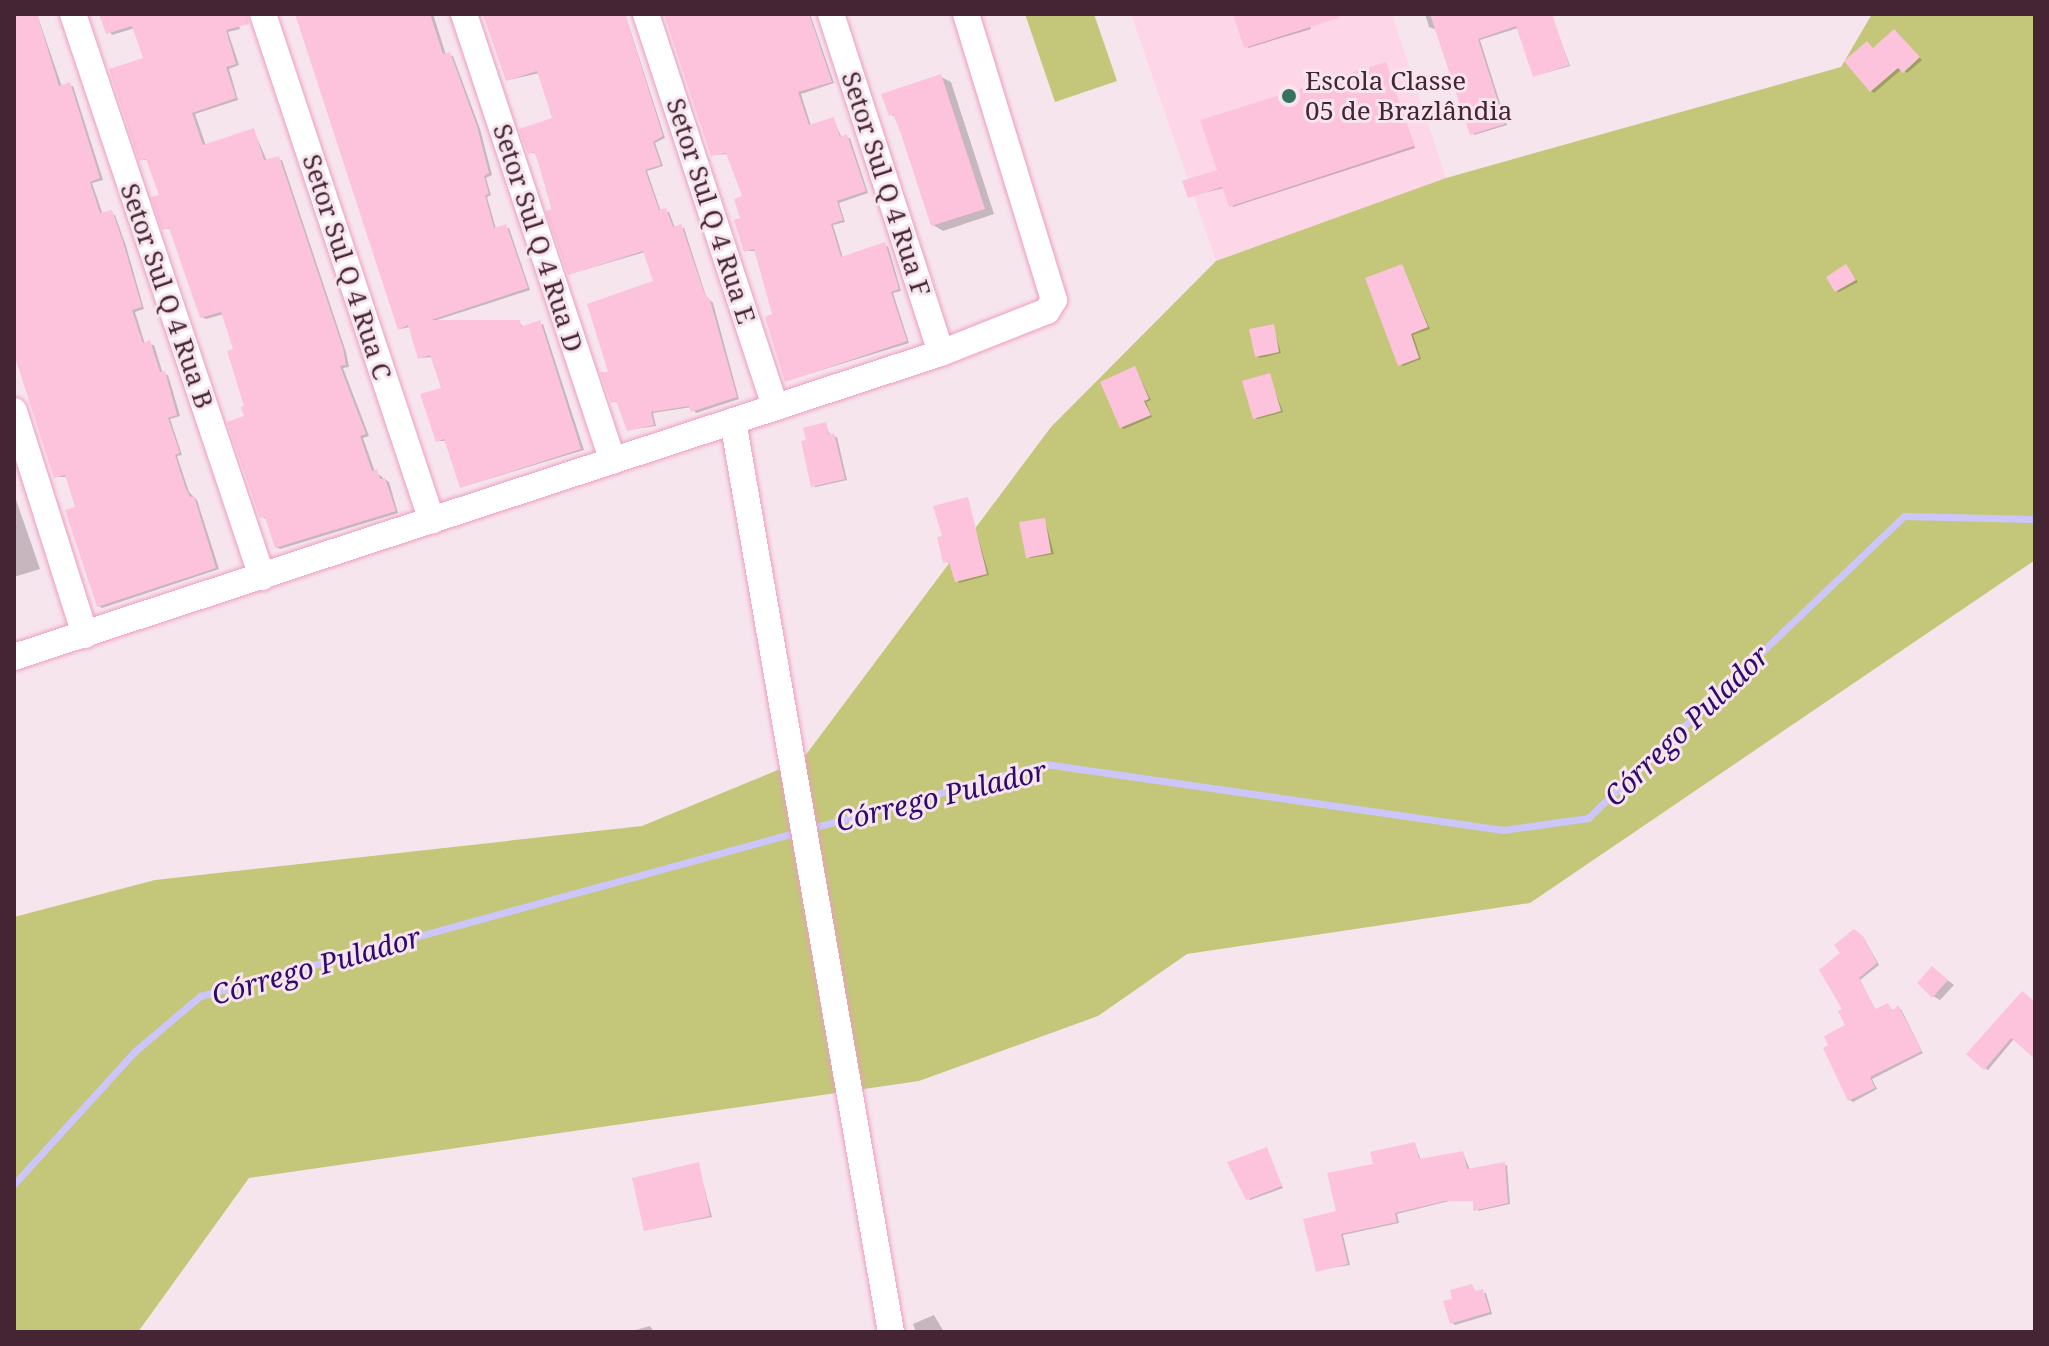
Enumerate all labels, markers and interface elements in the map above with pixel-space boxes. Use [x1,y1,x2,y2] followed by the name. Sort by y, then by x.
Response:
[1305,65,1513,126] place label: Escola Classe 05 de Brazlândia
[835,68,937,300] street label: Setor Sul Q 4 Rua F
[1280,87,1298,105] marker: Escola Classe 05 de Brazlândia
[660,94,762,328] street label: Setor Sul Q 4 Rua E
[486,120,590,356] street label: Setor Sul Q 4 Rua D
[296,150,398,384] street label: Setor Sul Q 4 Rua C
[114,179,220,413] street label: Setor Sul Q 4 Rua B
[1597,638,1775,812] water label: Córrego Pulador
[832,753,1050,837] water label: Córrego Pulador
[207,919,425,1011] water label: Córrego Pulador

